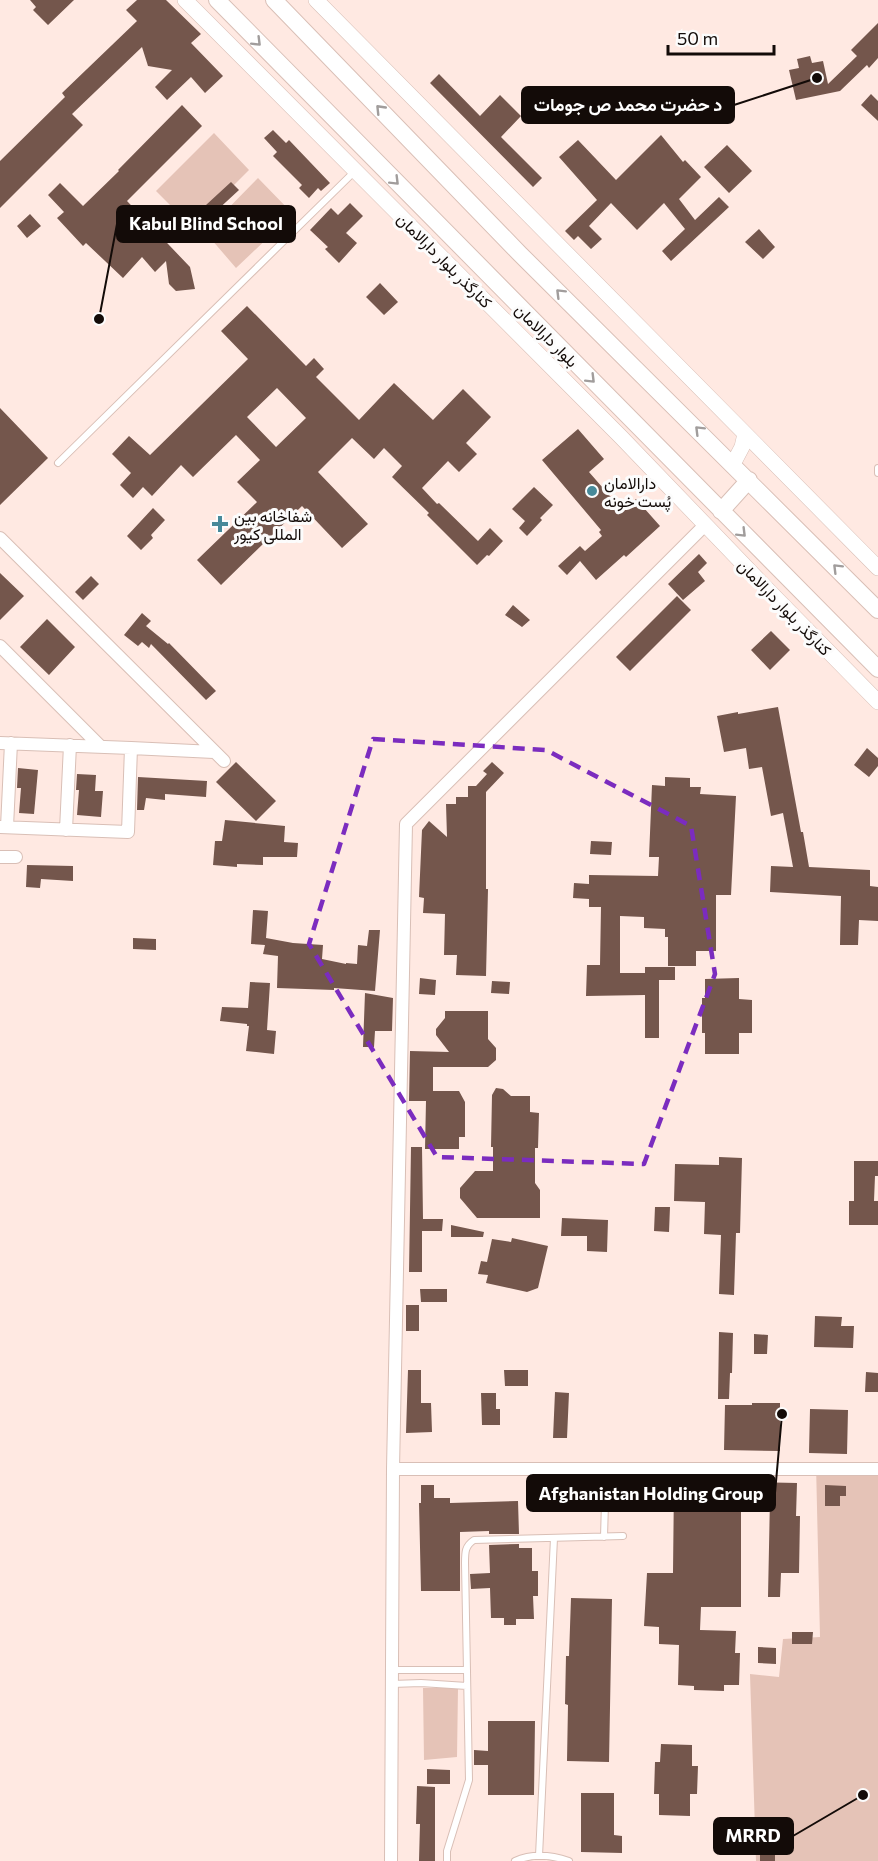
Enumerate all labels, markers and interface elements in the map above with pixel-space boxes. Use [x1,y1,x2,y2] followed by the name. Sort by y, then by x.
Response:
[668,18,774,56] scale bar
[677,27,718,49] text: 50 m
[251,35,261,46] one-way arrow
[522,87,734,123] callout: د حضرت محمد ص جومات
[534,93,722,116] text: د حضرت محمد ص جومات
[376,105,387,116] one-way arrow
[387,173,398,184] one-way arrow
[117,206,295,242] callout: Kabul Blind School
[392,209,496,313] street label: کنارگذر بلوار دارالامان
[129,212,283,234] text: Kabul Blind School
[557,290,568,301] one-way arrow
[510,300,582,372] street label: بلوار دارالامان
[583,372,594,383] one-way arrow
[695,427,706,438] one-way arrow
[604,473,671,513] place label: دارالامان پُست خونه
[585,484,599,498] marker: دارالامان پُست خونه
[233,506,312,545] place label: شفاخانه بین المللی کیور
[211,515,229,533] marker: شفاخانه بین المللی کیور
[735,525,746,536] one-way arrow
[733,555,836,660] street label: کنارگذر بلوار دارالامان
[833,565,844,576] one-way arrow
[527,1475,775,1511] callout: Afghanistan Holding Group
[539,1482,764,1504] text: Afghanistan Holding Group
[714,1818,793,1854] callout: MRRD
[725,1824,781,1846] text: MRRD

